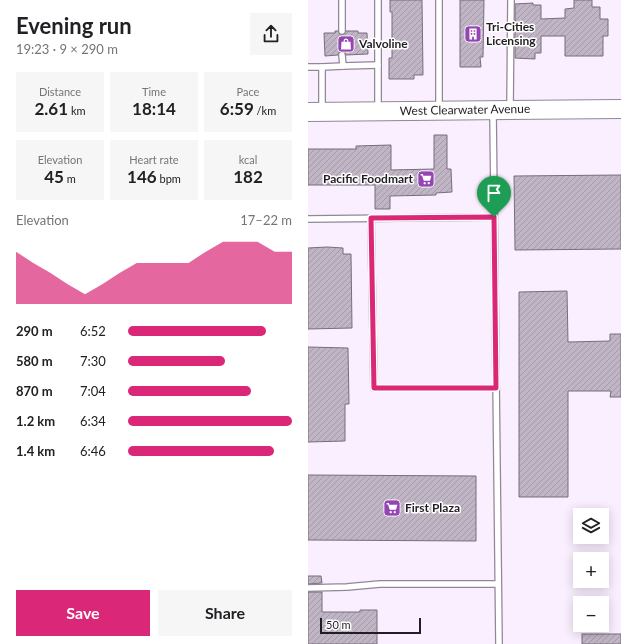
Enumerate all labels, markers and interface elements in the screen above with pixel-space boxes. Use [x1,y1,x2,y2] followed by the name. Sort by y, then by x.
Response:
[16,12,132,39] text: Evening run
[250,13,292,55] button: share
[486,19,536,48] place label: Tri-Cities Licensing
[463,24,483,44] building icon: Tri-Cities Licensing
[336,34,356,54] shop icon: Valvoline
[358,36,408,51] place label: Valvoline
[16,41,118,57] text: 19:23 · 9 × 290 m
[39,85,81,98] text: Distance
[142,85,166,98] text: Time
[237,85,259,98] text: Pace
[34,98,68,119] text: 2.61
[132,98,176,119] text: 18:14
[220,98,254,119] text: 6:59
[400,101,530,118] street label: West Clearwater Avenue
[68,104,86,117] text: km
[254,104,276,117] text: /km
[38,153,82,166] text: Elevation
[129,153,179,166] text: Heart rate
[239,153,257,166] text: kcal
[44,166,64,187] text: 45
[127,166,157,187] text: 146
[233,166,263,187] text: 182
[416,169,436,189] supermarket icon: Pacific Foodmart
[323,171,414,186] place label: Pacific Foodmart
[64,172,76,185] text: m
[157,172,181,185] text: bpm
[477,176,511,217] pin
[483,182,505,204] icon: arrive
[16,212,69,228] text: Elevation
[240,212,292,228] text: 17–22 m
[16,323,53,339] text: 290 m
[80,323,106,339] text: 6:52
[16,353,53,369] text: 580 m
[80,353,106,369] text: 7:30
[16,383,53,399] text: 870 m
[80,383,106,399] text: 7:04
[16,413,55,429] text: 1.2 km
[80,413,106,429] text: 6:34
[16,443,55,459] text: 1.4 km
[80,443,106,459] text: 6:46
[382,498,402,518] supermarket icon: First Plaza
[405,500,460,515] place label: First Plaza
[573,508,609,632] map controls
[573,508,609,544] button: layers
[573,552,609,588] button: +
[16,590,150,636] button: Save
[158,590,292,636] button: Share
[573,596,609,632] button: −
[320,616,421,635] scale bar
[326,618,351,631] text: 50 m

